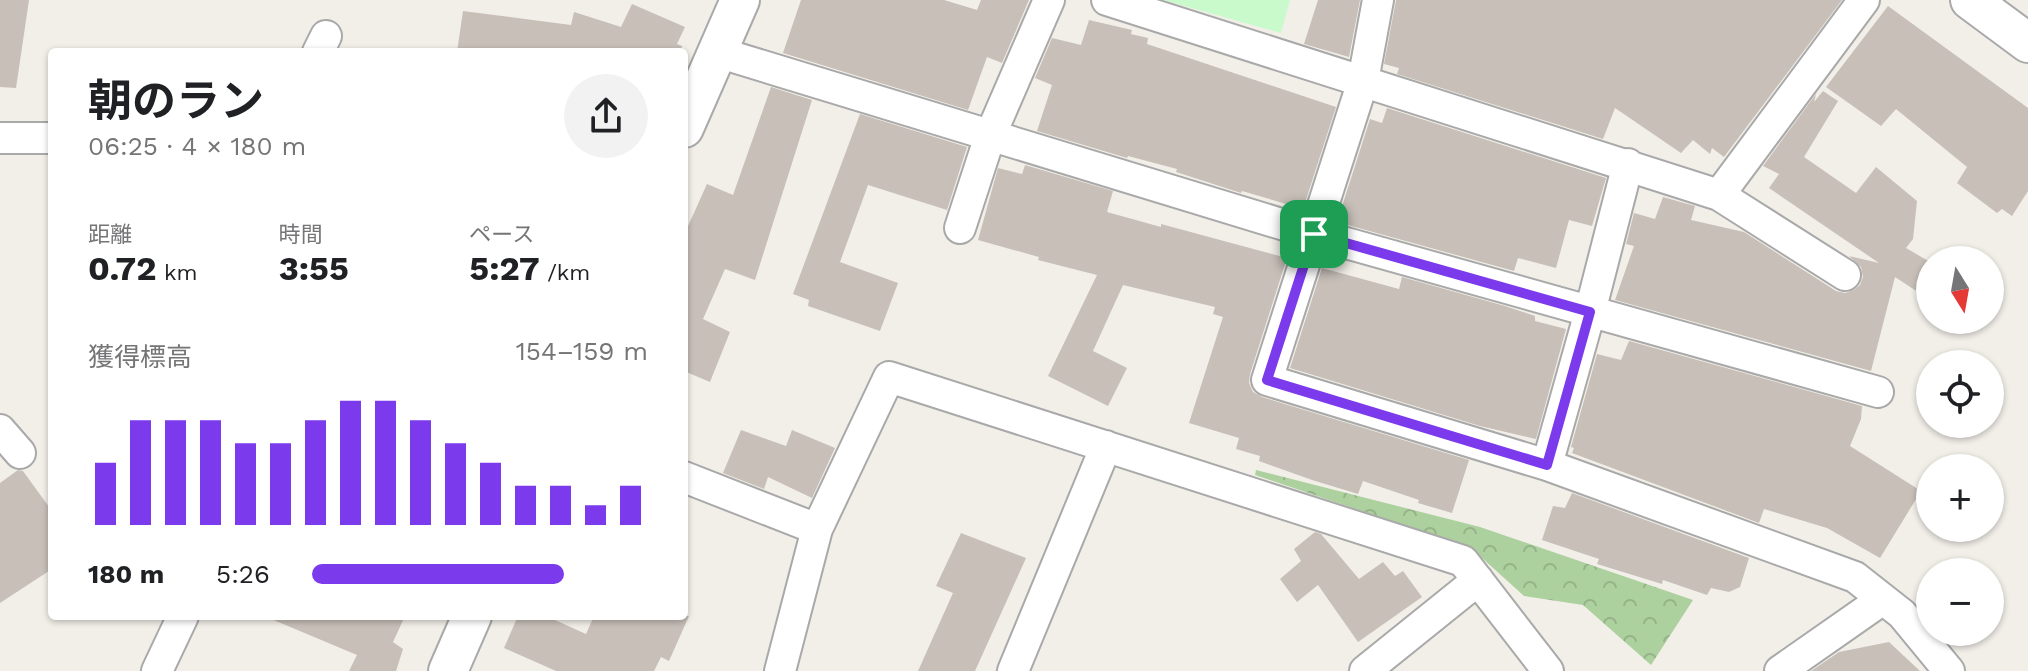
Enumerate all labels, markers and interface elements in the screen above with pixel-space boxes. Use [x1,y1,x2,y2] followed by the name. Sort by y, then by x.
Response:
[564,74,648,158] button: share
[88,75,264,127] text: 朝のラン
[88,131,306,161] text: 06:25 · 4 × 180 m
[1280,200,1348,268] pin
[1292,212,1336,256] icon: arrive
[88,222,132,247] text: 距離
[279,222,323,247] text: 時間
[469,222,534,247] text: ペース
[1916,246,2004,334] north arrow
[1916,246,2004,646] map controls
[88,248,157,288] text: 0.72
[279,248,349,288] text: 3:55
[469,248,540,288] text: 5:27
[157,260,197,285] text: km
[540,260,590,285] text: /km
[516,336,648,366] text: 154–159 m
[88,342,192,372] text: 獲得標高
[1916,350,2004,438] button: locate
[1916,454,2004,542] button: +
[1916,558,2004,646] button: −
[88,559,164,589] text: 180 m
[216,559,270,589] text: 5:26

